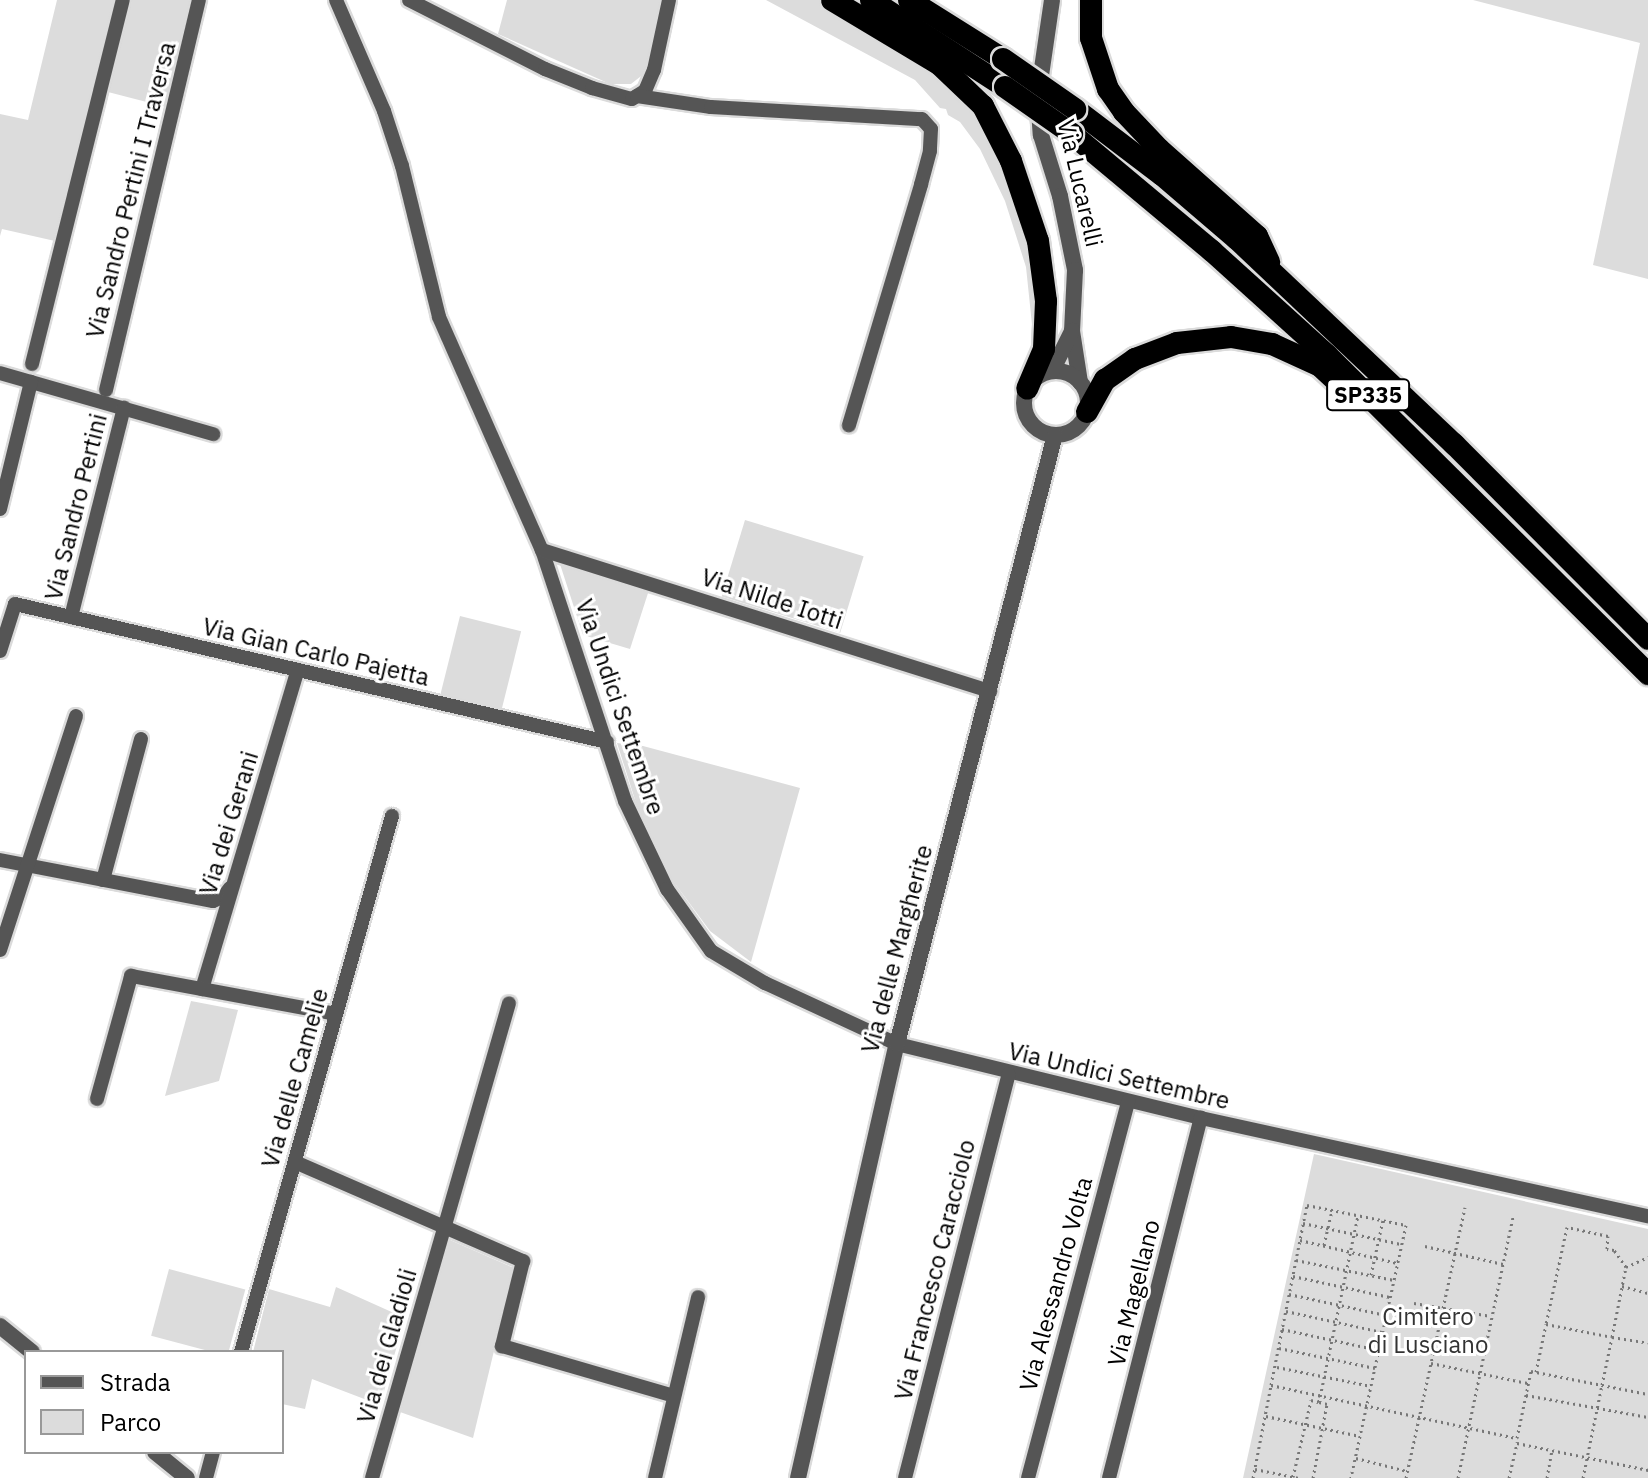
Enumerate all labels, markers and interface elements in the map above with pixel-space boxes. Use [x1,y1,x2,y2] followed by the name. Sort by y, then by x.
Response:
[80,39,182,341] street label: Via Sandro Pertini I Traversa
[1051,116,1109,250] street label: Via Lucarelli
[1326,377,1410,413] road number: SP335
[39,411,113,603] street label: Via Sandro Pertini
[698,563,846,635] street label: Via Nilde Iotti
[570,595,670,819] street label: Via Undici Settembre
[200,612,432,692] street label: Via Gian Carlo Pajetta
[193,748,265,898] street label: Via dei Gerani
[855,842,939,1056] street label: Via delle Margherite
[256,985,334,1171] street label: Via delle Camelie
[1006,1037,1232,1115] street label: Via Undici Settembre
[889,1137,981,1403] street label: Via Francesco Caracciolo
[1014,1174,1098,1394] street label: Via Alessandro Volta
[1102,1217,1166,1369] street label: Via Magellano
[351,1265,423,1427] street label: Via dei Gladioli
[1368,1303,1488,1359] park label: Cimitero di Lusciano
[24,1350,284,1454] legend
[100,1366,171,1398] text: Strada
[100,1406,161,1438] text: Parco

